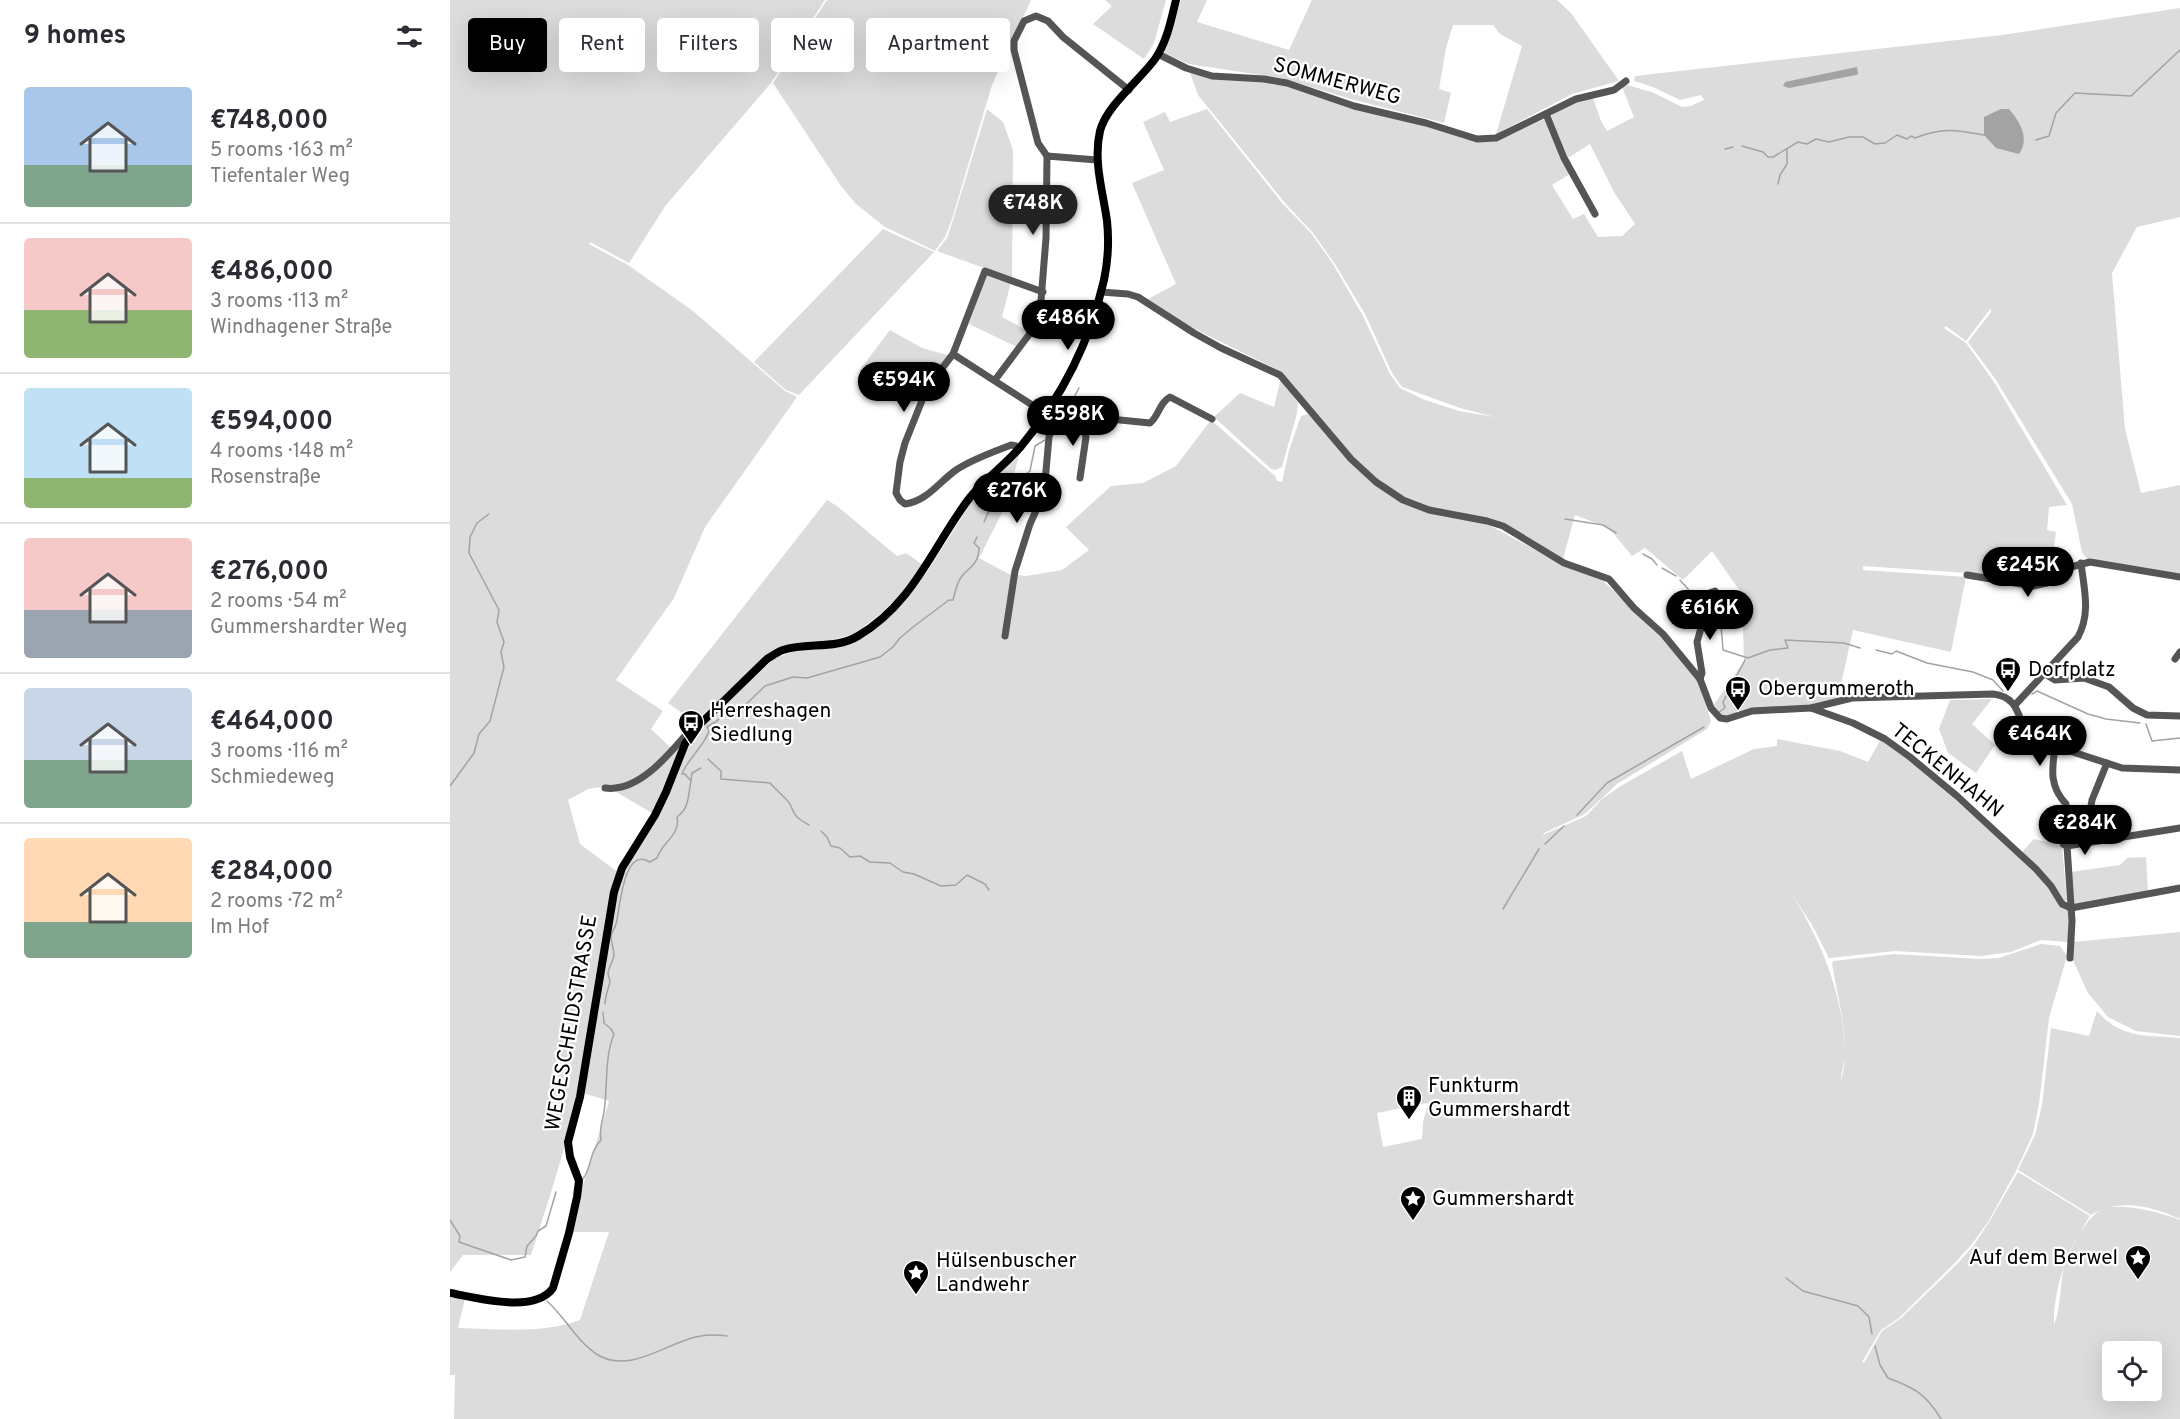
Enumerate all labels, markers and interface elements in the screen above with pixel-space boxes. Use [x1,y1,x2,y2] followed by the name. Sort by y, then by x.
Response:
[468,18,547,72] chip: Buy
[559,18,645,72] chip: Rent
[657,18,759,72] chip: Filters
[771,18,854,72] chip: New
[866,18,1010,72] chip: Apartment
[24,20,126,53] text: 9 homes
[393,20,426,53] icon: filters
[1270,52,1404,112] street label: SOMMERWEG
[210,105,328,138] text: €748,000
[72,111,144,183] icon: home
[210,138,353,164] text: 5 rooms · 163 m²
[210,164,350,190] text: Tiefentaler Weg
[991,185,1075,236] pin: €748K
[1002,191,1064,217] text: €748K
[210,256,334,289] text: €486,000
[72,262,144,334] icon: home
[210,289,348,315] text: 3 rooms · 113 m²
[1026,300,1110,351] pin: €486K
[1036,306,1100,332] text: €486K
[210,315,392,341] text: Windhagener Straße
[862,362,946,413] pin: €594K
[872,368,936,394] text: €594K
[1031,396,1115,447] pin: €598K
[1041,402,1105,428] text: €598K
[210,406,333,439] text: €594,000
[72,412,144,484] icon: home
[210,439,353,465] text: 4 rooms · 148 m²
[210,465,321,491] text: Rosenstraße
[975,473,1059,524] pin: €276K
[987,479,1047,505] text: €276K
[1986,547,2070,598] pin: €245K
[1996,553,2060,579] text: €245K
[210,556,329,589] text: €276,000
[72,562,144,634] icon: home
[210,589,347,615] text: 2 rooms · 54 m²
[1668,590,1752,641] pin: €616K
[1680,596,1740,622] text: €616K
[210,615,407,641] text: Gummershardter Weg
[1993,655,2023,693] bus stop icon: Dorfplatz
[2028,657,2116,684] place label: Dorfplatz
[1723,674,1753,712] bus stop icon: Obergummeroth
[1758,676,1915,703] place label: Obergummeroth
[710,698,831,749] place label: Herreshagen Siedlung
[210,706,334,739] text: €464,000
[676,708,706,746] bus stop icon: Herreshagen Siedlung
[72,712,144,784] icon: home
[1998,716,2082,767] pin: €464K
[1886,718,2008,824] street label: TECKENHAHN
[2008,722,2072,748] text: €464K
[210,739,348,765] text: 3 rooms · 116 m²
[210,765,335,791] text: Schmiedeweg
[2043,805,2127,856] pin: €284K
[2053,811,2117,837] text: €284K
[210,856,333,889] text: €284,000
[72,862,144,934] icon: home
[210,889,343,915] text: 2 rooms · 72 m²
[540,913,604,1133] street label: WEGESCHEIDSTRASSE
[210,915,269,941] text: Im Hof
[1428,1073,1571,1124] place label: Funkturm Gummershardt
[1394,1083,1424,1121] building icon: Funkturm Gummershardt
[1398,1184,1428,1222] place icon: Gummershardt
[1432,1186,1575,1213] place label: Gummershardt
[2123,1243,2153,1281] place icon: Auf dem Berwel
[1969,1245,2118,1272] place label: Auf dem Berwel
[936,1248,1077,1299] place label: Hülsenbuscher Landwehr
[901,1258,931,1296] place icon: Hülsenbuscher Landwehr
[2102,1341,2162,1401] map controls
[2102,1341,2162,1401] button: locate

